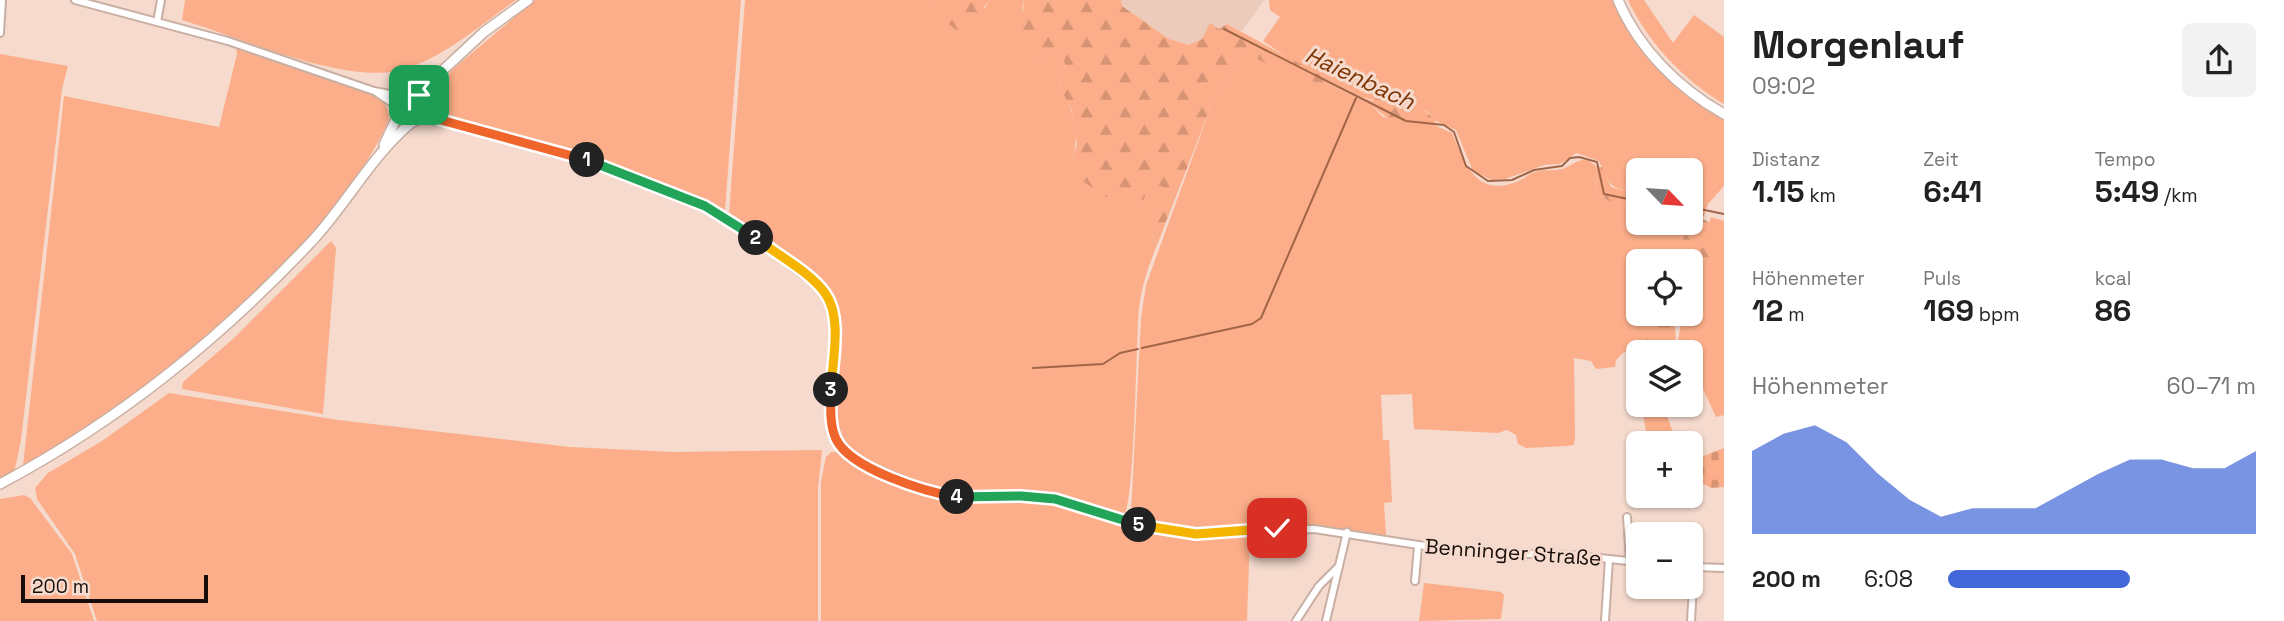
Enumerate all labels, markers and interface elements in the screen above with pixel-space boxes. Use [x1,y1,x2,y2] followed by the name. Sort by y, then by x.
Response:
[1752,21,1964,69] text: Morgenlauf
[2182,23,2256,97] button: share
[1301,40,1420,117] water label: Haienbach
[389,65,449,125] pin
[1752,71,1815,101] text: 09:02
[400,76,438,114] icon: arrive
[570,142,604,178] pin: 1
[582,147,591,172] text: 1
[1752,147,1820,172] text: Distanz
[1923,147,1959,172] text: Zeit
[2095,147,2156,172] text: Tempo
[1626,158,1703,234] north arrow
[1626,158,1703,599] map controls
[1752,172,1805,211] text: 1.15
[1923,172,1982,211] text: 6:41
[2095,172,2159,211] text: 5:49
[1805,183,1836,208] text: km
[2159,183,2198,208] text: /km
[738,220,774,256] pin: 2
[750,225,761,250] text: 2
[1626,249,1703,326] button: locate
[1752,266,1865,291] text: Höhenmeter
[1923,266,1961,291] text: Puls
[2095,266,2131,291] text: kcal
[1752,291,1783,330] text: 12
[1923,291,1974,330] text: 169
[2095,291,2131,330] text: 86
[1783,302,1805,327] text: m
[1974,302,2020,327] text: bpm
[1626,340,1703,417] button: layers
[1752,371,1889,401] text: Höhenmeter
[2166,371,2256,401] text: 60–71 m
[814,372,848,408] pin: 3
[825,377,836,402] text: 3
[1626,431,1703,508] button: +
[940,480,974,514] pin: 4
[950,484,963,509] text: 4
[1247,498,1307,558] pin
[1122,508,1156,542] pin: 5
[1258,509,1296,547] icon: check
[1133,512,1144,537] text: 5
[1626,522,1703,599] button: −
[1424,532,1602,572] street label: Benninger Straße
[1752,564,1821,594] text: 200 m
[1864,564,1913,594] text: 6:08
[21,572,208,604] scale bar
[32,574,89,599] text: 200 m

